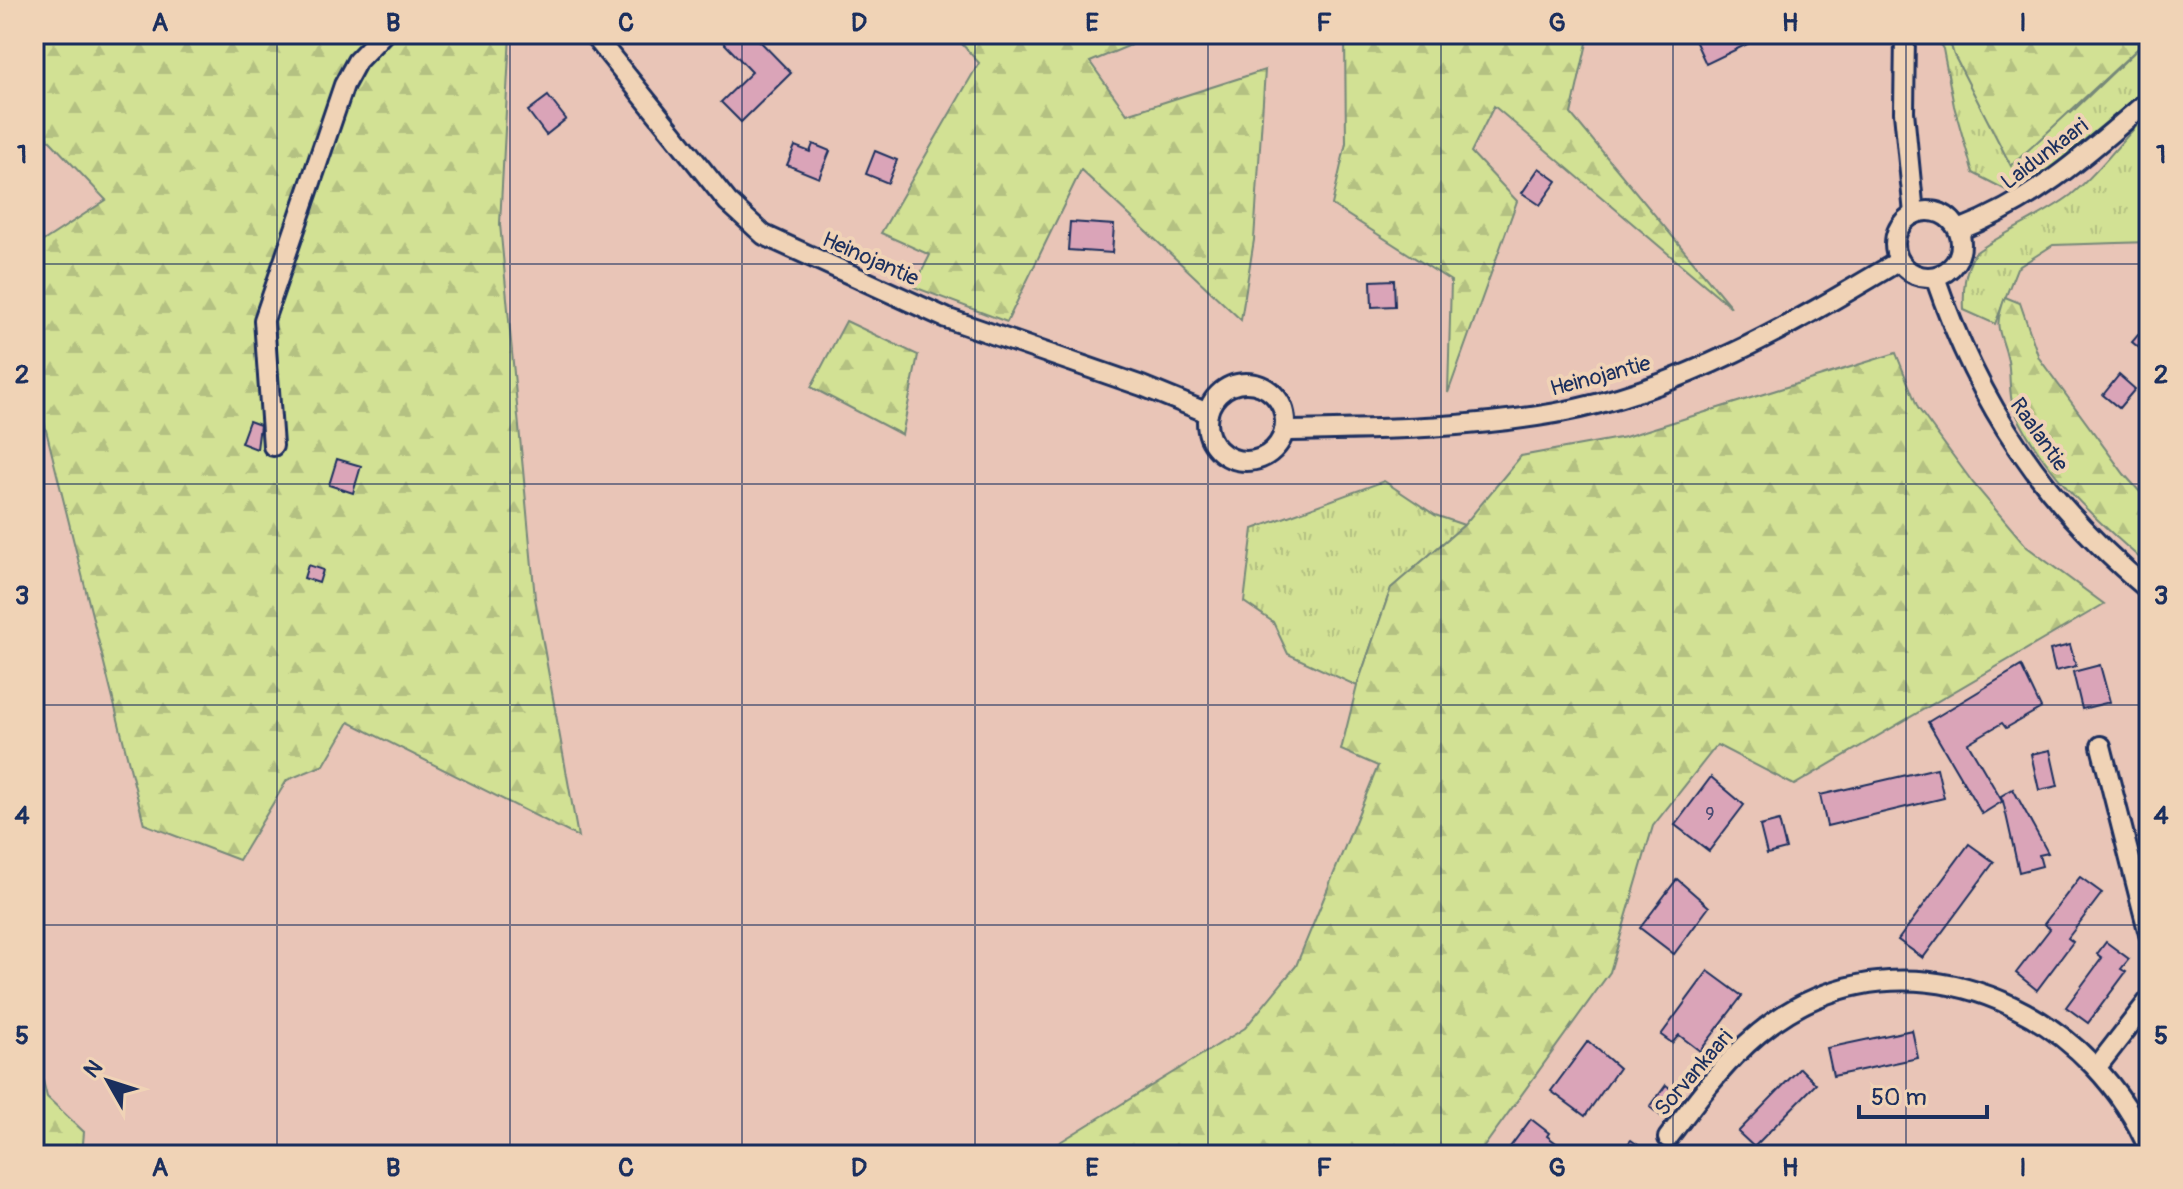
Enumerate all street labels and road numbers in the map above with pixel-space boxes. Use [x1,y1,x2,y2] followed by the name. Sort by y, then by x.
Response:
[1995,112,2094,196] street label: Laidunkaari
[818,225,923,293] street label: Heinojantie
[1547,349,1654,403] street label: Heinojantie
[2004,392,2075,477] street label: Raalantie
[1648,1023,1739,1122] street label: Sorvankaari

